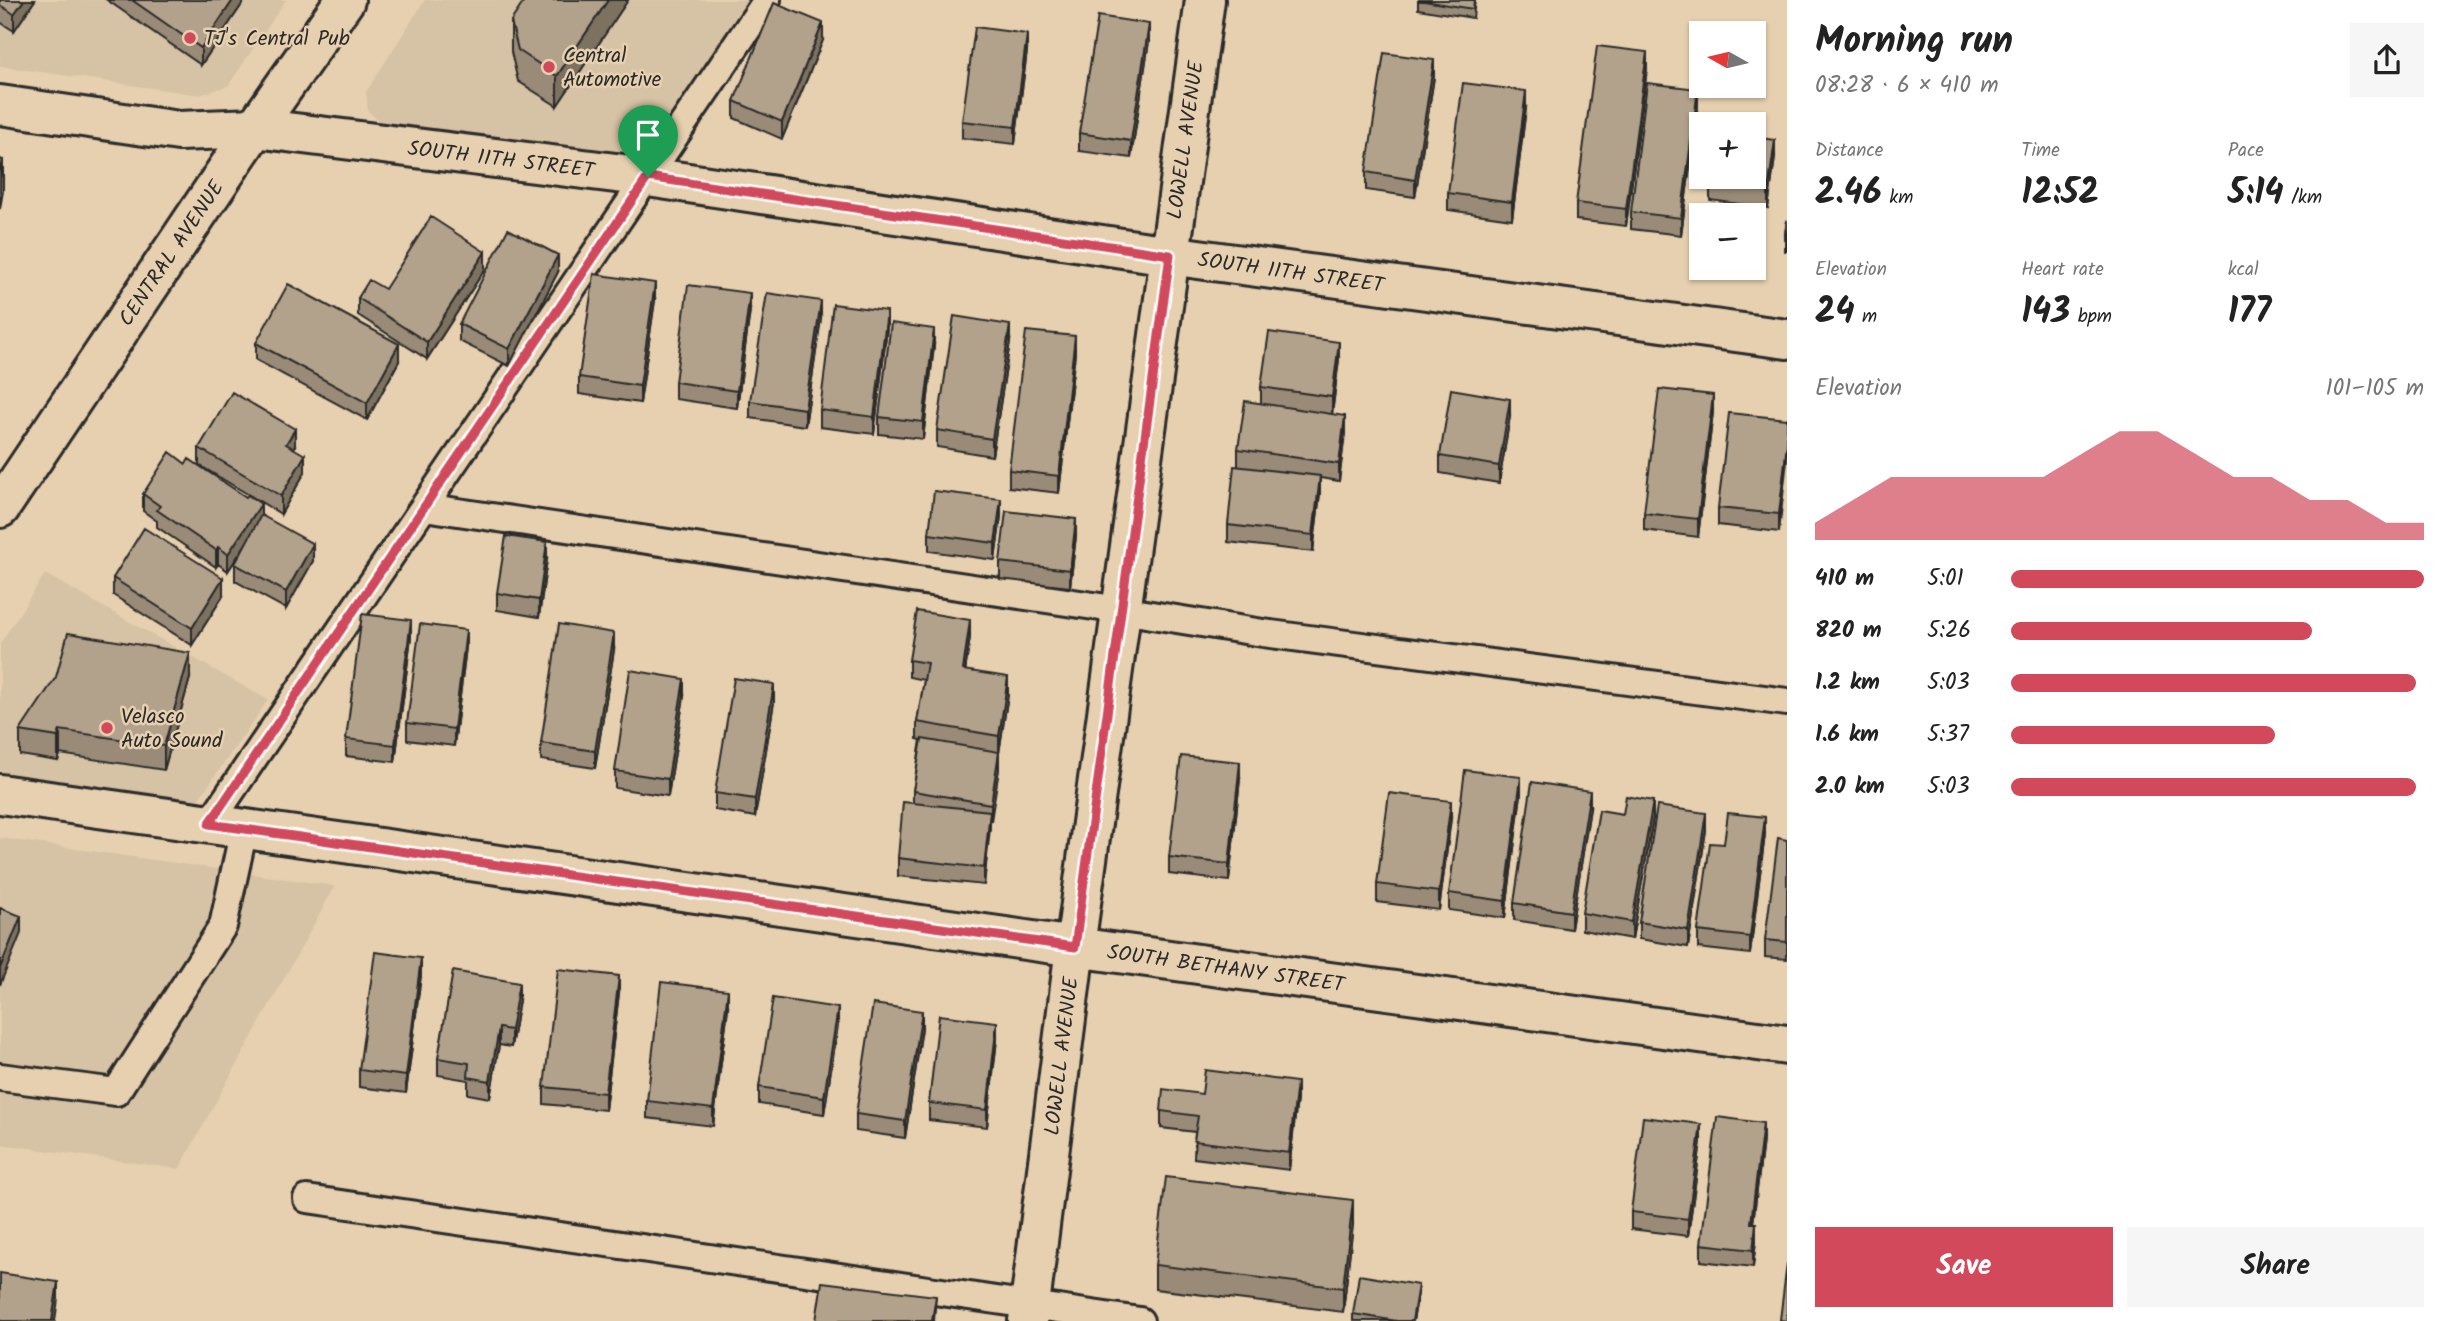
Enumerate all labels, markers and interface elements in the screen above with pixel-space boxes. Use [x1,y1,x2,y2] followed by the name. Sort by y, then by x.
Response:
[1815,12,2013,72] text: Morning run
[1689,21,1766,98] north arrow
[1689,21,1766,280] map controls
[204,23,350,56] place label: TJ's Central Pub
[2350,23,2424,97] button: share
[182,30,198,46] marker: TJ's Central Pub
[563,40,662,97] place label: Central Automotive
[1159,58,1214,222] street label: LOWELL AVENUE
[541,59,557,75] marker: Central Automotive
[1815,68,1999,104] text: 08:28 · 6 × 410 m
[618,105,678,177] pin
[1689,112,1766,189] button: +
[629,116,667,154] icon: arrive
[406,133,598,189] street label: SOUTH 11TH STREET
[1815,136,1883,166] text: Distance
[2021,136,2060,166] text: Time
[2228,136,2264,166] text: Pace
[1815,166,1882,222] text: 2.46
[2021,166,2099,222] text: 12:52
[2228,166,2284,222] text: 5:14
[111,173,234,334] street label: CENTRAL AVENUE
[1882,183,1913,213] text: km
[2284,183,2322,213] text: /km
[1689,203,1766,280] button: −
[1196,244,1388,303] street label: SOUTH 11TH STREET
[1815,255,1887,285] text: Elevation
[2021,255,2104,285] text: Heart rate
[2228,255,2259,285] text: kcal
[1815,285,1854,341] text: 24
[2021,285,2070,341] text: 143
[2228,285,2271,341] text: 177
[1854,302,1877,332] text: m
[2070,302,2112,332] text: bpm
[1815,371,1902,407] text: Elevation
[2325,371,2424,407] text: 101–105 m
[1815,561,1874,597] text: 410 m
[1927,561,1964,597] text: 5:01
[1815,613,1881,649] text: 820 m
[1927,613,1971,649] text: 5:26
[1815,665,1880,701] text: 1.2 km
[1927,665,1970,701] text: 5:03
[121,701,223,758] place label: Velasco Auto Sound
[1815,717,1879,753] text: 1.6 km
[1927,717,1969,753] text: 5:37
[99,720,115,736] marker: Velasco Auto Sound
[1815,769,1885,805] text: 2.0 km
[1927,769,1970,805] text: 5:03
[1105,936,1348,1003] street label: SOUTH BETHANY STREET
[1036,974,1089,1137] street label: LOWELL AVENUE
[1815,1227,2113,1307] button: Save
[2127,1227,2424,1307] button: Share

